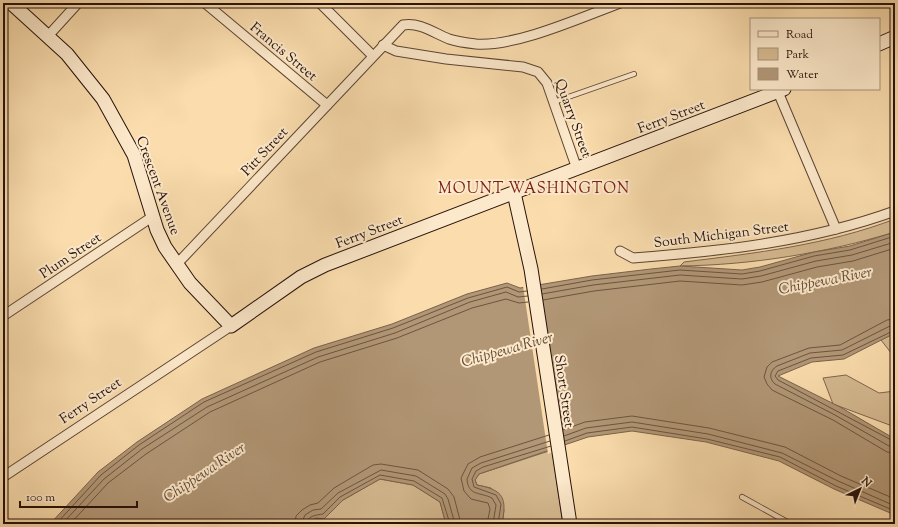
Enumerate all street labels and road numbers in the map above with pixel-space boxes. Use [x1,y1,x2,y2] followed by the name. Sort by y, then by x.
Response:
[245,18,321,87] street label: Francis Street
[549,76,596,161] street label: Quarry Street
[635,96,708,140] street label: Ferry Street
[238,123,293,181] street label: Pitt Street
[130,133,184,238] street label: Crescent Avenue
[333,211,406,255] street label: Ferry Street
[653,218,790,254] street label: South Michigan Street
[36,229,106,285] street label: Plum Street
[548,354,578,429] street label: Short Street
[56,373,126,430] street label: Ferry Street

